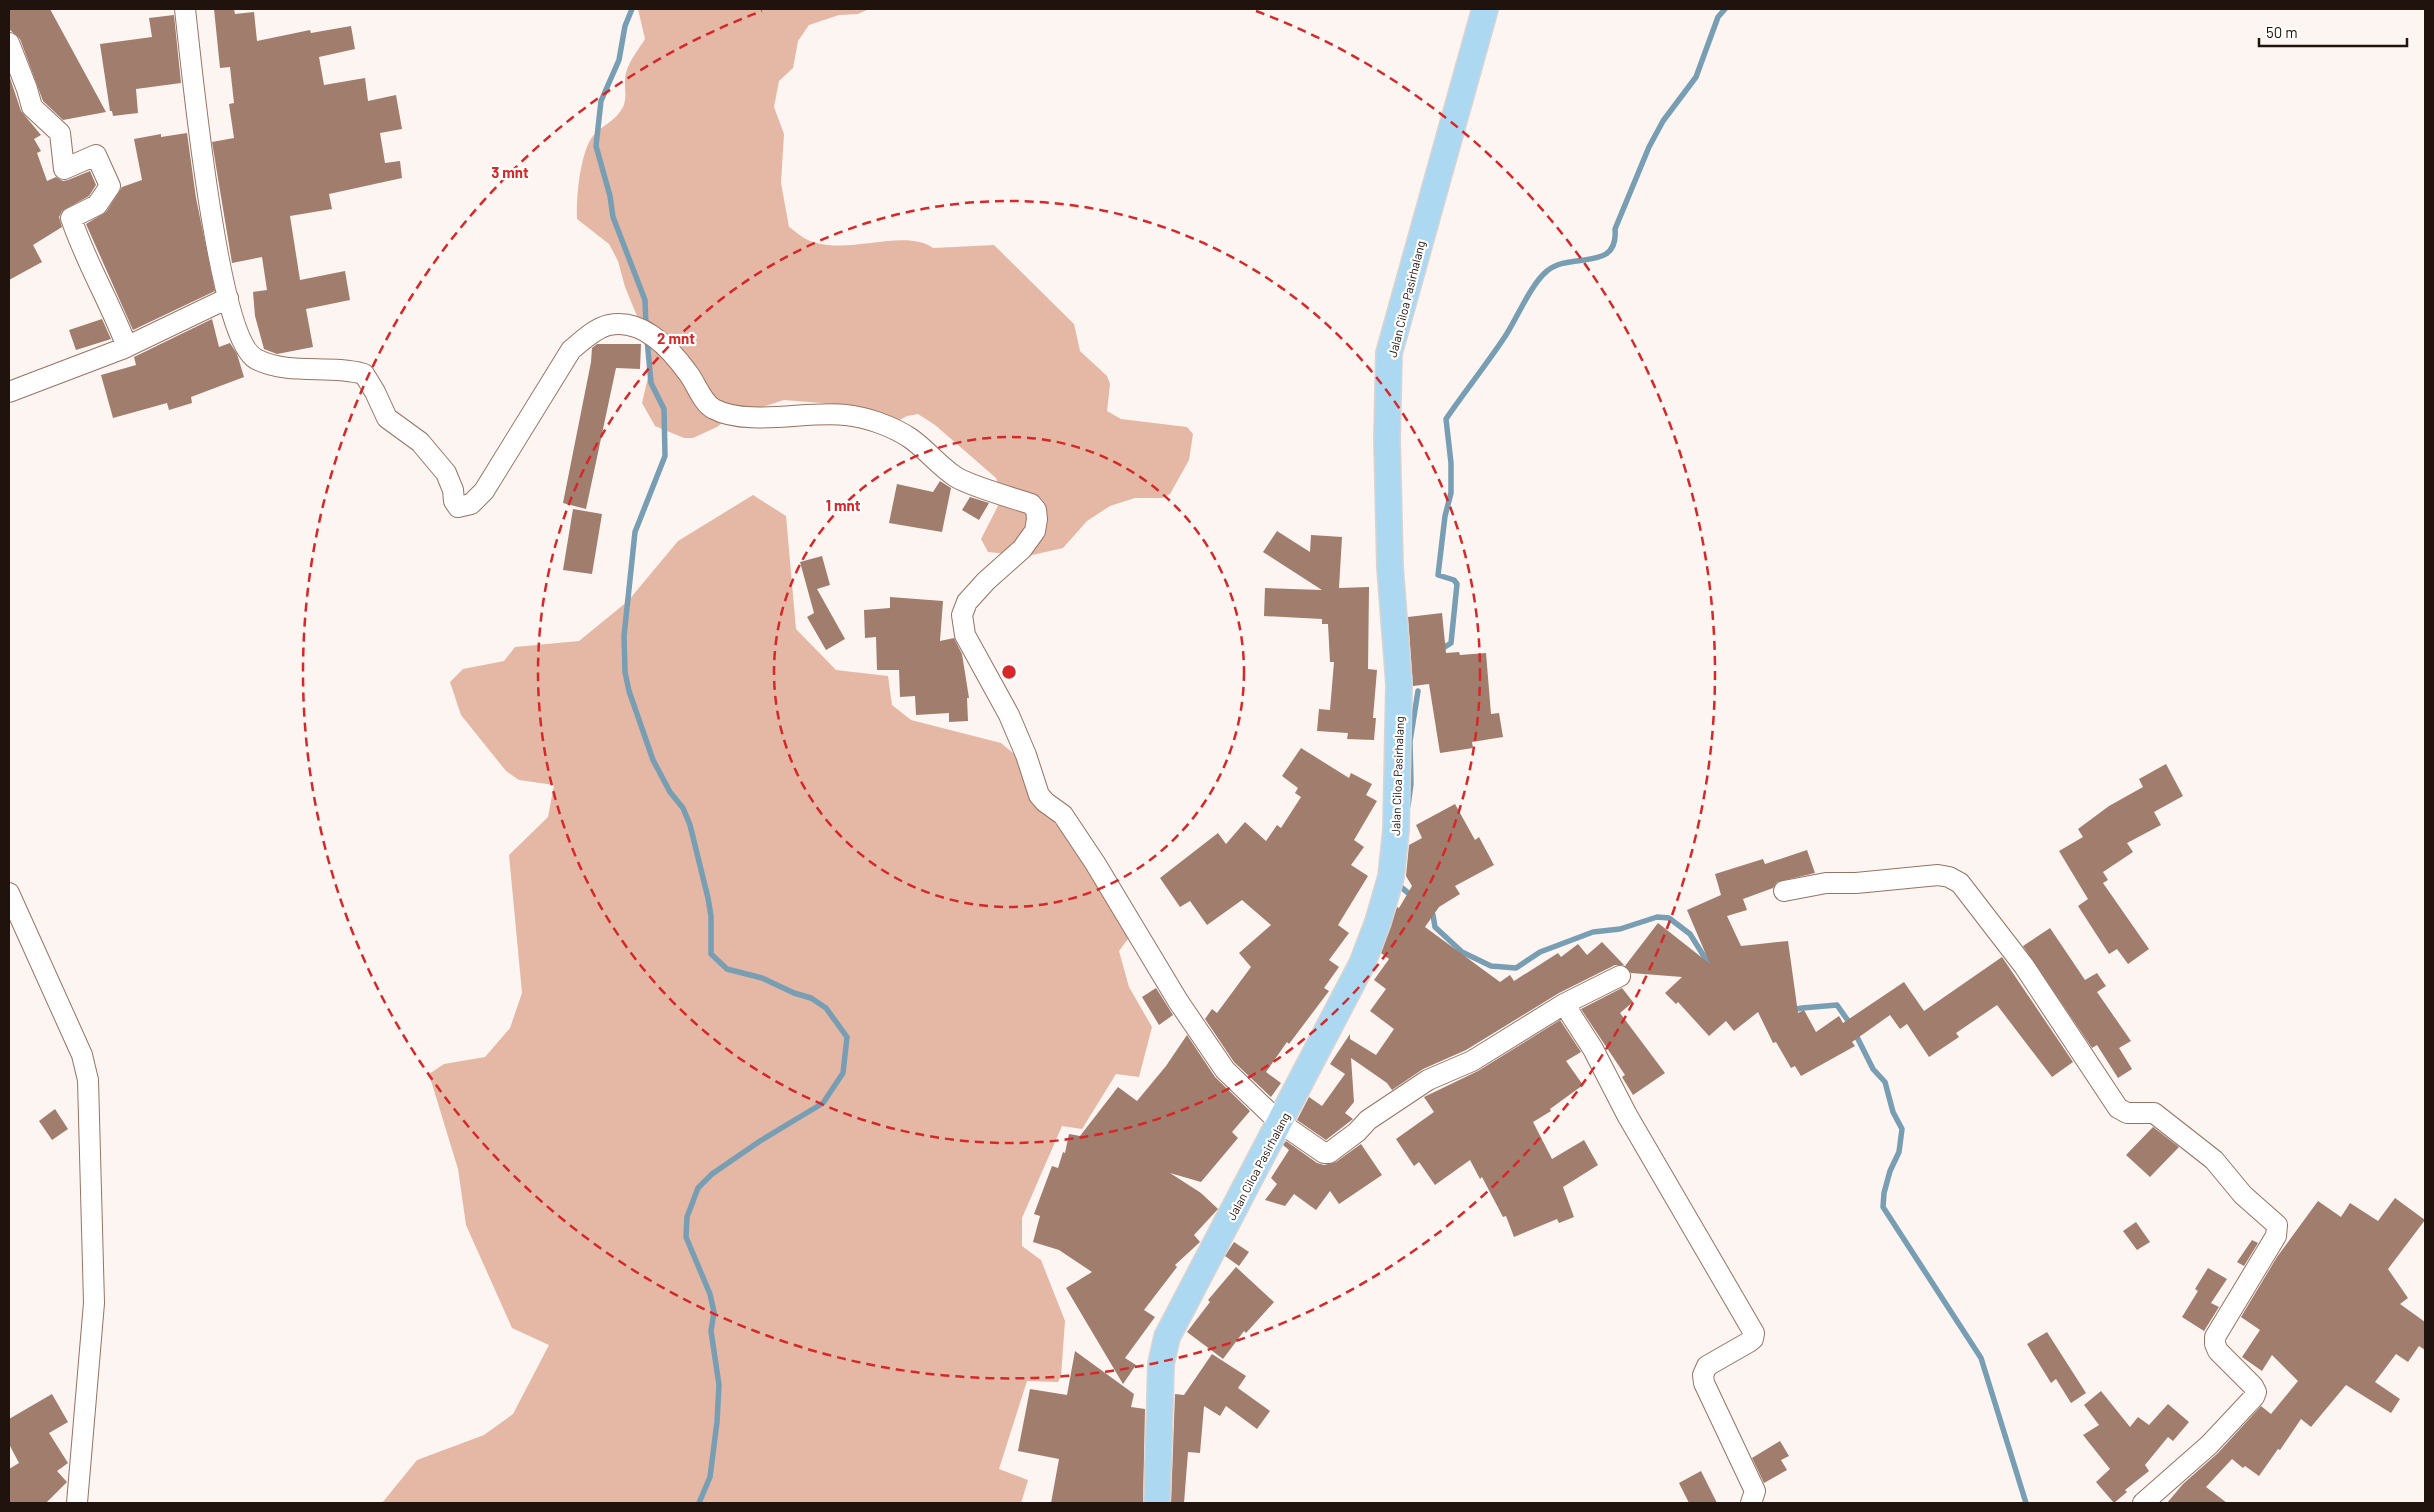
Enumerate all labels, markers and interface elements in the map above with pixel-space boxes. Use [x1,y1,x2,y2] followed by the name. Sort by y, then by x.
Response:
[2259,15,2406,47] scale bar
[2266,23,2298,41] text: 50 m
[491,163,529,181] text: 3 mnt
[1385,239,1427,359] street label: Jalan Ciloa Pasirhalang
[657,329,695,347] text: 2 mnt
[826,496,861,514] text: 1 mnt
[1000,663,1018,681] centre of rings
[1388,716,1406,836] street label: Jalan Ciloa Pasirhalang
[1224,1110,1292,1222] street label: Jalan Ciloa Pasirhalang

